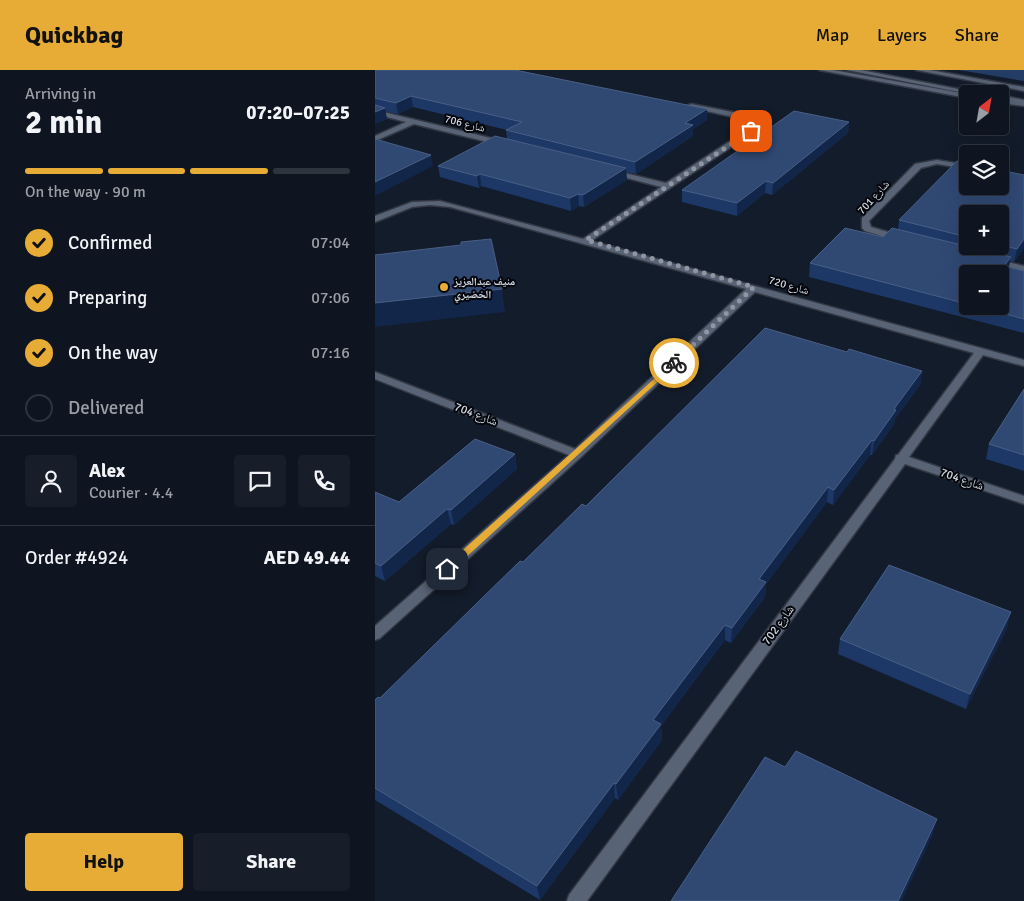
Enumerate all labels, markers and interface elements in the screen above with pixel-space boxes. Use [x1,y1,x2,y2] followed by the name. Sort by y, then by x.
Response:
[25,20,123,50] text: Quickbag
[816,24,849,46] text: Map
[877,24,927,46] text: Layers
[955,24,999,46] text: Share
[25,84,96,104] text: Arriving in
[959,85,1009,135] north arrow
[959,85,1009,315] map controls
[246,101,350,125] text: 07:20–07:25
[25,103,102,142] text: 2 min
[730,110,772,152] pin
[443,112,486,135] street label: شارع 706
[737,117,765,145] icon: bag
[959,145,1009,195] button: layers
[855,178,892,217] street label: شارع 701
[25,182,146,202] text: On the way · 90 m
[959,205,1009,255] button: +
[25,229,53,257] icon: check
[68,231,152,255] text: Confirmed
[311,233,350,253] text: 07:04
[959,265,1009,315] button: −
[767,274,810,297] street label: شارع 720
[453,275,515,303] place label: منيف عبدالعزيز الخضيري
[438,281,450,293] marker: منيف عبدالعزيز الخضيري
[25,284,53,312] icon: check
[68,286,147,310] text: Preparing
[311,288,350,308] text: 07:06
[649,338,699,388] courier
[25,339,53,367] icon: check
[68,341,158,365] text: On the way
[311,343,350,363] text: 07:16
[660,349,688,377] icon: bike
[68,396,144,420] text: Delivered
[452,399,500,430] street label: شارع 704
[25,455,77,507] button: person
[234,455,286,507] button: chat
[298,455,350,507] button: phone
[89,459,125,483] text: Alex
[938,465,986,494] street label: شارع 704
[89,483,173,503] text: Courier · 4.4
[25,546,128,570] text: Order #4924
[264,546,350,570] text: AED 49.44
[426,548,468,590] pin
[433,555,461,583] icon: home
[759,603,798,648] street label: شارع 702
[25,833,183,891] button: Help
[193,833,350,891] button: Share

